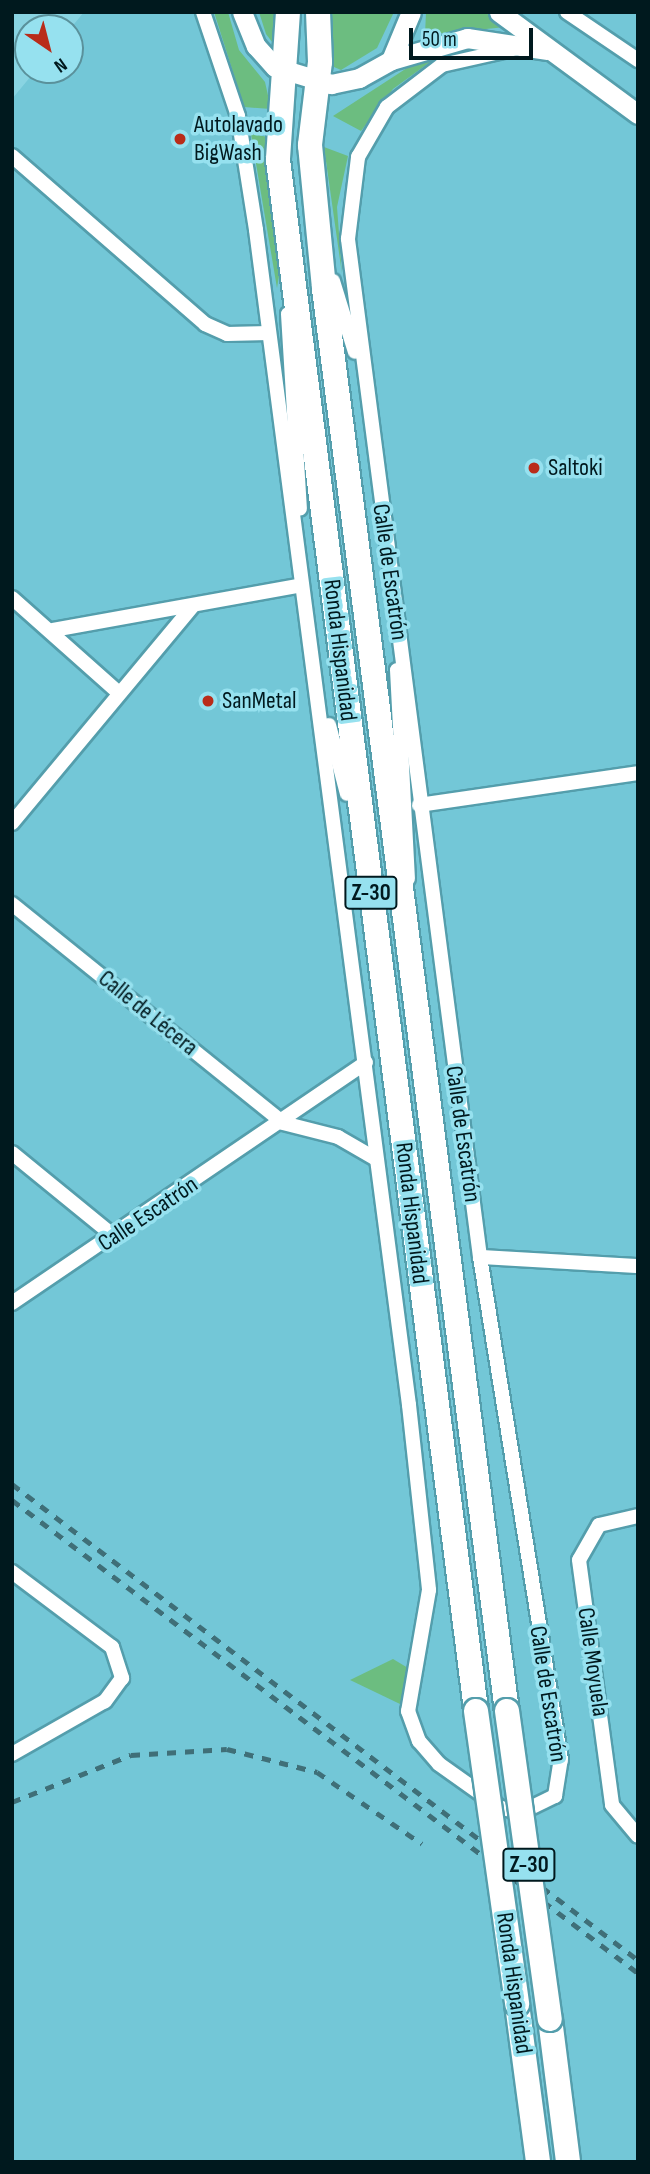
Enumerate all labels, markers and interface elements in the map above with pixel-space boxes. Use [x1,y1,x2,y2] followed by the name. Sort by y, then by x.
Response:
[14,14,84,84] north arrow
[412,14,536,58] scale bar
[422,27,457,52] text: 50 m
[49,53,71,77] text: N
[194,111,283,167] place label: Autolavado BigWash
[172,131,188,147] marker: Autolavado BigWash
[548,454,603,482] place label: Saltoki
[526,460,542,476] marker: Saltoki
[366,502,414,642] street label: Calle de Escatrón
[317,578,363,722] street label: Ronda Hispanidad
[222,687,297,715] place label: SanMetal
[200,693,216,709] marker: SanMetal
[343,874,399,912] road number: Z-30
[93,964,203,1062] street label: Calle de Lécera
[439,1064,487,1204] street label: Calle de Escatrón
[389,1141,435,1285] street label: Ronda Hispanidad
[93,1170,203,1258] street label: Calle Escatrón
[571,1606,615,1718] street label: Calle Moyuela
[523,1624,573,1764] street label: Calle de Escatrón
[501,1846,557,1884] road number: Z-30
[490,1910,538,2056] street label: Ronda Hispanidad

